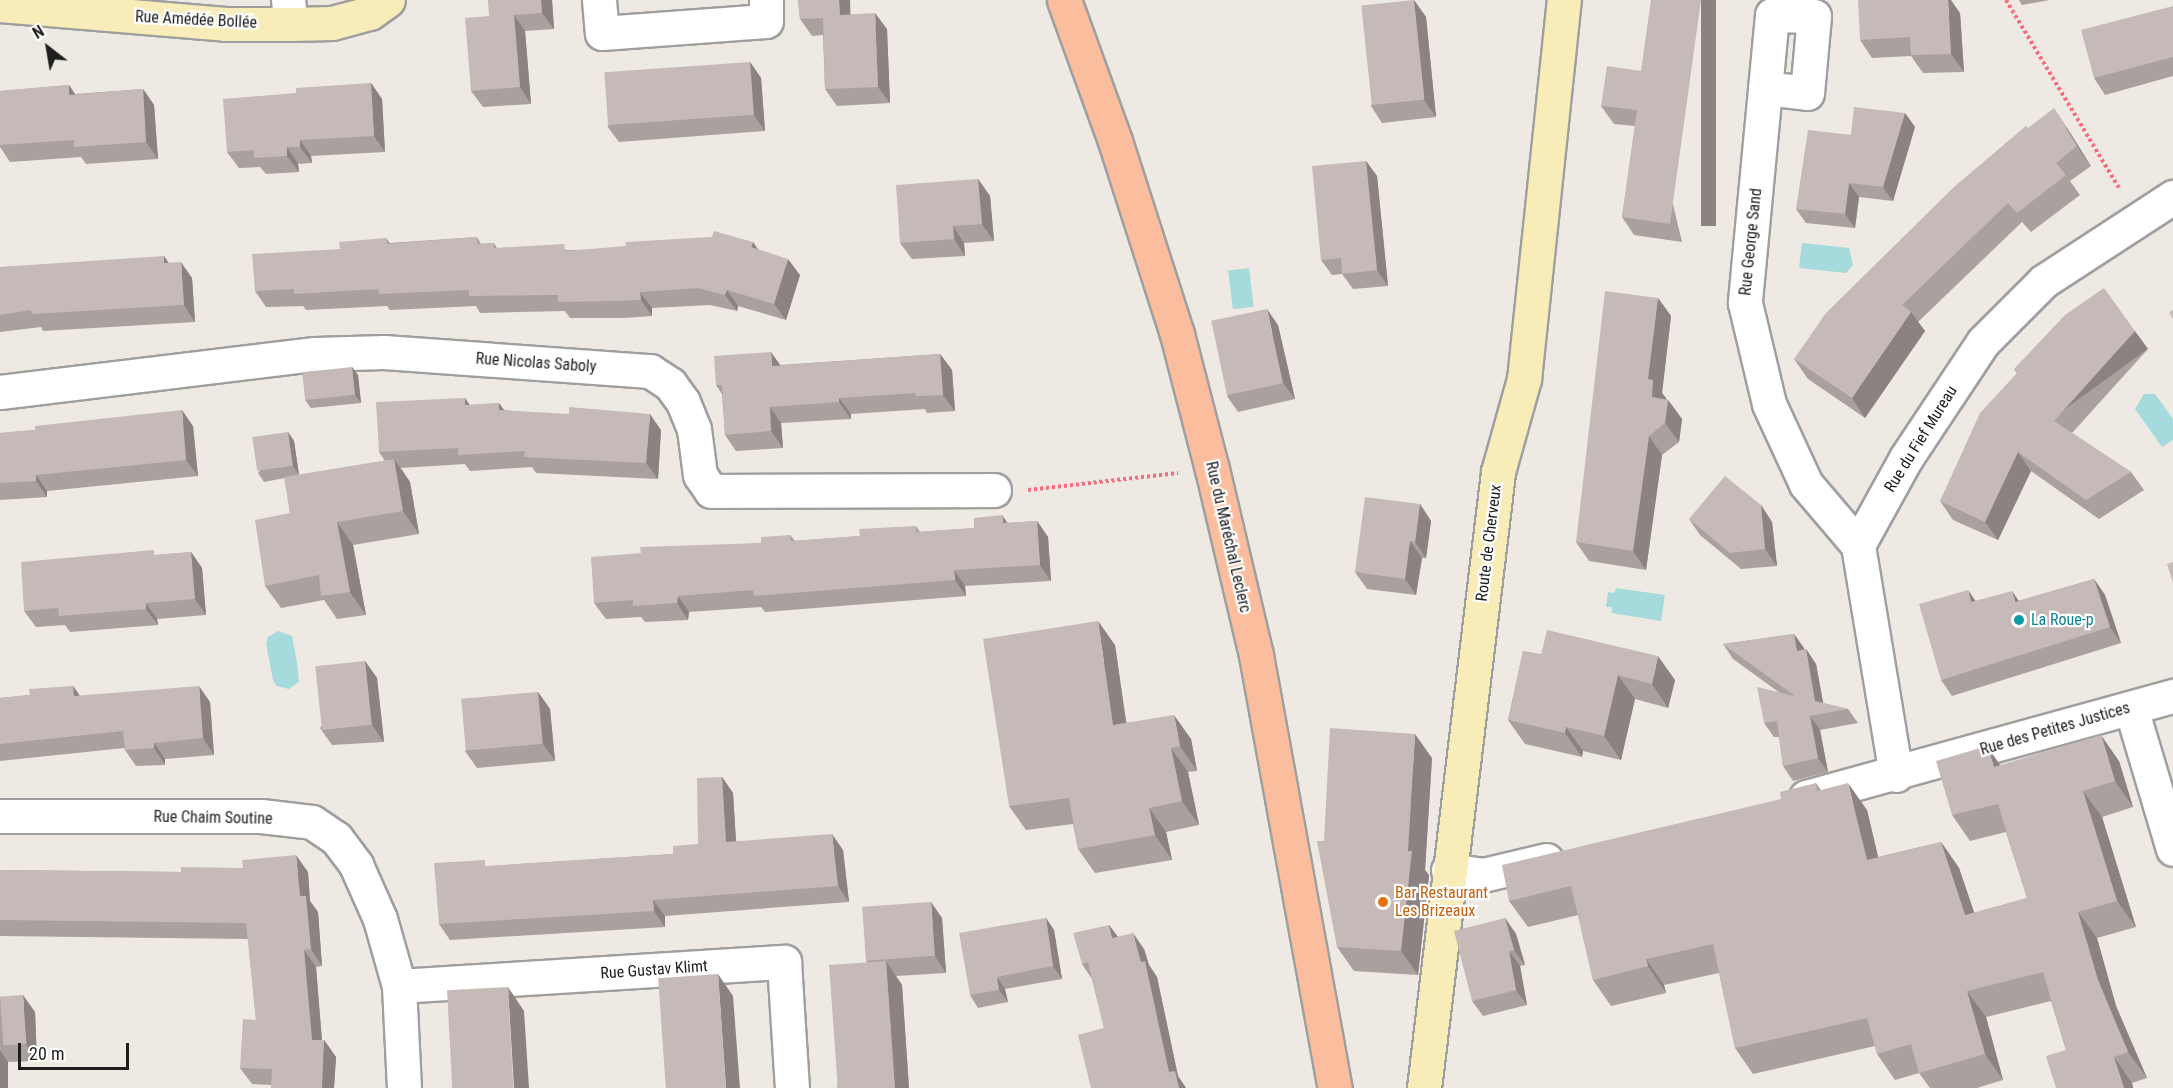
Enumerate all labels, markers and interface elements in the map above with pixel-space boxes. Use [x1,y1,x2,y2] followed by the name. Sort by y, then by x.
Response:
[135,7,257,33] street label: Rue Amédée Bollée
[18,18,78,78] north arrow
[29,21,48,43] text: N
[1736,187,1766,297] street label: Rue George Sand
[475,349,597,377] street label: Rue Nicolas Saboly
[1881,382,1961,496] street label: Rue du Fief Mureau
[1201,460,1255,614] street label: Rue du Maréchal Leclerc
[1472,483,1506,603] street label: Route de Cherveux
[2031,610,2094,630] place label: La Roue-p
[2012,613,2026,627] marker: La Roue-p
[1978,698,2132,760] street label: Rue des Petites Justices
[153,807,273,829] street label: Rue Chaim Soutine
[1395,883,1488,921] place label: Bar Restaurant Les Brizeaux
[1376,895,1390,909] marker: Bar Restaurant Les Brizeaux
[600,957,708,983] street label: Rue Gustav Klimt
[21,1031,132,1069] scale bar
[29,1043,64,1064] text: 20 m

